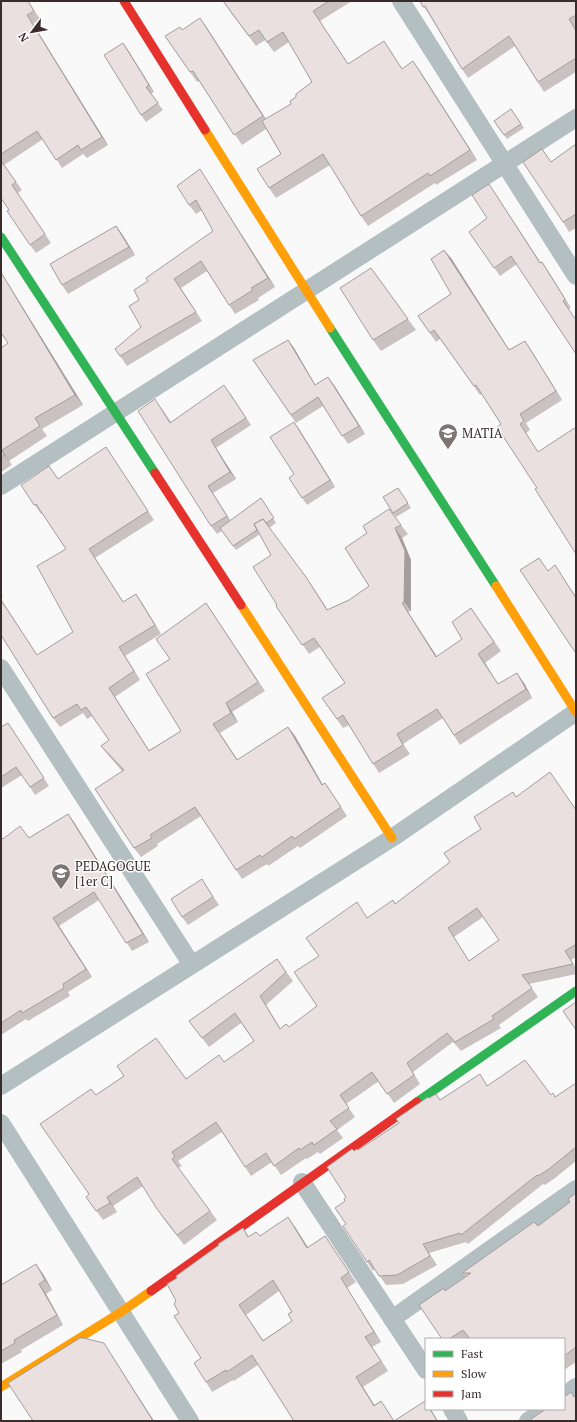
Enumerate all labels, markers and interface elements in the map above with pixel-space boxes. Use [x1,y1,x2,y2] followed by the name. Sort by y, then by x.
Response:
[12,12,52,52] north arrow
[15,29,32,45] text: N
[437,422,459,450] school or university icon: MATIA
[462,424,503,442] place label: MATIA
[75,857,151,890] place label: PEDAGOGUE [1er C]
[50,862,72,890] school or university icon: PEDAGOGUE [1er C]
[425,1338,565,1410] legend
[461,1346,484,1361] text: Fast
[461,1366,487,1381] text: Slow
[461,1386,482,1401] text: Jam

